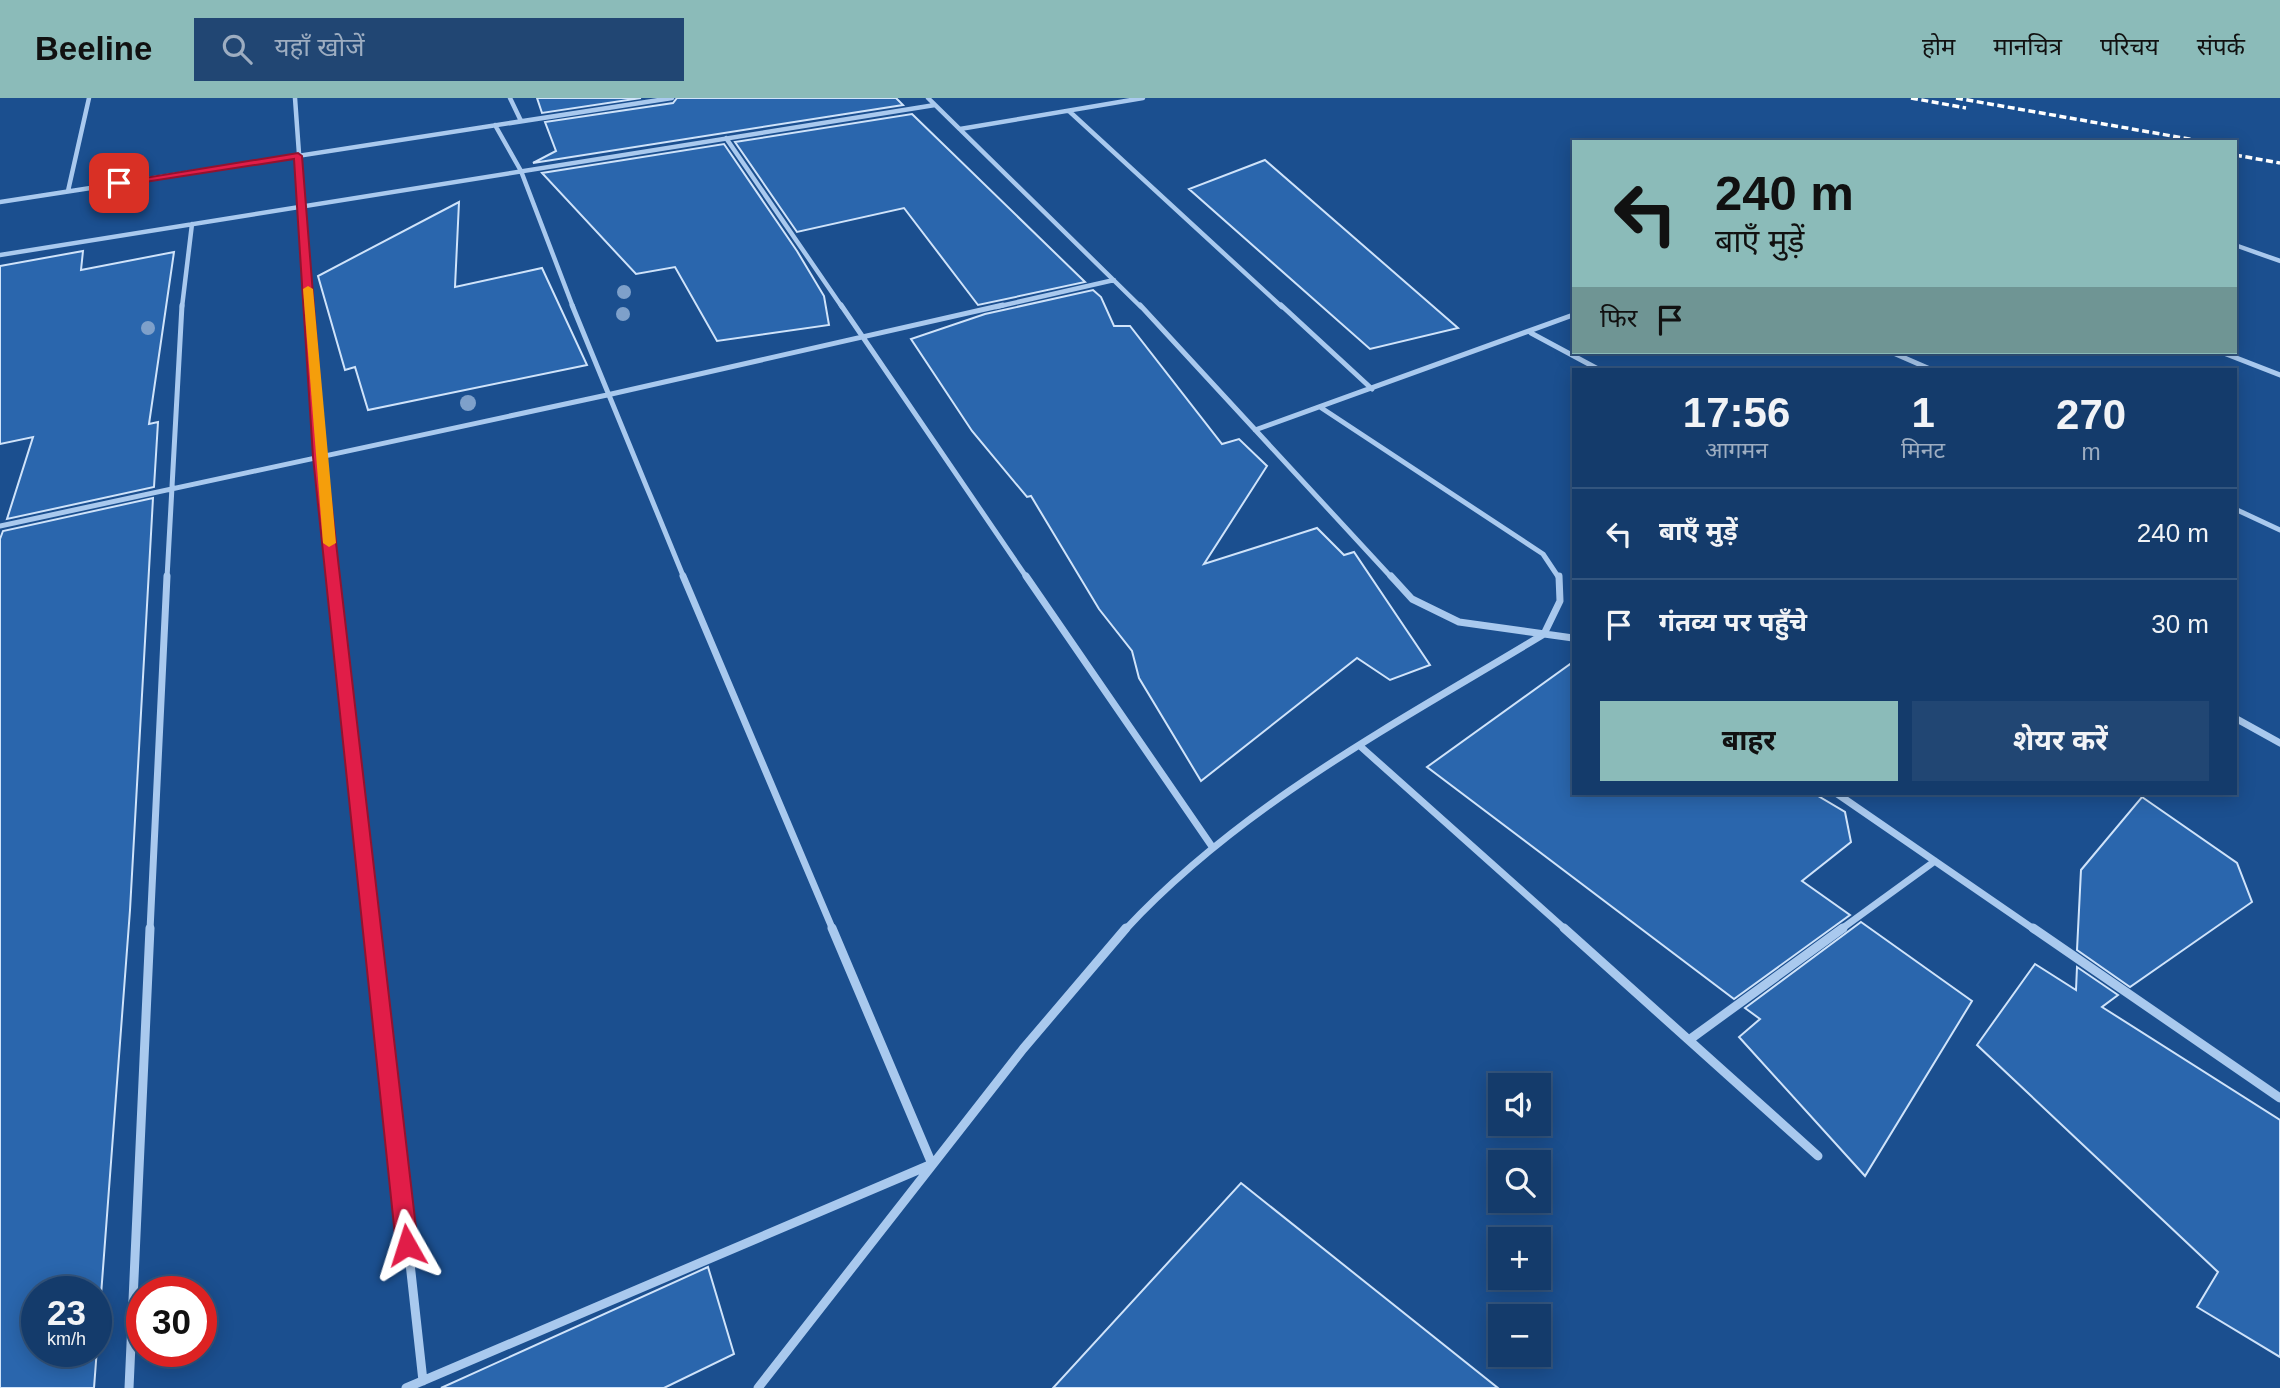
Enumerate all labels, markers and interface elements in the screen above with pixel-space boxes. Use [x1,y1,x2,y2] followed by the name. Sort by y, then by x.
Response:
[194,18,684,81] search box
[35,30,152,67] text: Beeline
[218,30,256,68] icon: search
[274,32,365,62] text: यहाँ खोजें
[1922,33,1955,60] text: होम
[1993,33,2062,60] text: मानचित्र
[2100,33,2159,60] text: परिचय
[2197,33,2245,60] text: संपर्क
[89,153,149,213] pin
[100,164,138,202] icon: arrive
[1715,166,1854,220] text: 240 m
[1600,168,1691,259] icon: left
[1715,223,1804,259] text: बाएँ मुड़ें
[1651,301,1689,339] icon: arrive
[1600,303,1637,333] text: फिर
[1683,389,1790,436] text: 17:56
[1911,389,1935,436] text: 1
[2056,391,2126,438] text: 270
[1705,437,1768,463] text: आगमन
[1901,437,1945,463] text: मिनट
[2081,439,2101,465] text: m
[1600,515,1638,553] icon: left
[1659,516,1738,546] text: बाएँ मुड़ें
[2137,518,2209,548] text: 240 m
[1600,606,1638,644] icon: arrive
[1659,607,1807,637] text: गंतव्य पर पहुँचे
[2151,609,2209,639] text: 30 m
[1600,701,1898,781] button: बाहर
[1912,701,2209,781] button: शेयर करें
[1488,1073,1551,1367] map controls
[1488,1073,1551,1136] button: sound
[1488,1150,1551,1213] button: search
[370,1208,444,1282] position arrow
[1488,1227,1551,1290] button: +
[126,1276,217,1367] speed limit sign: 30
[47,1293,86,1332] text: 23
[1488,1304,1551,1367] button: −
[47,1329,86,1349] text: km/h

